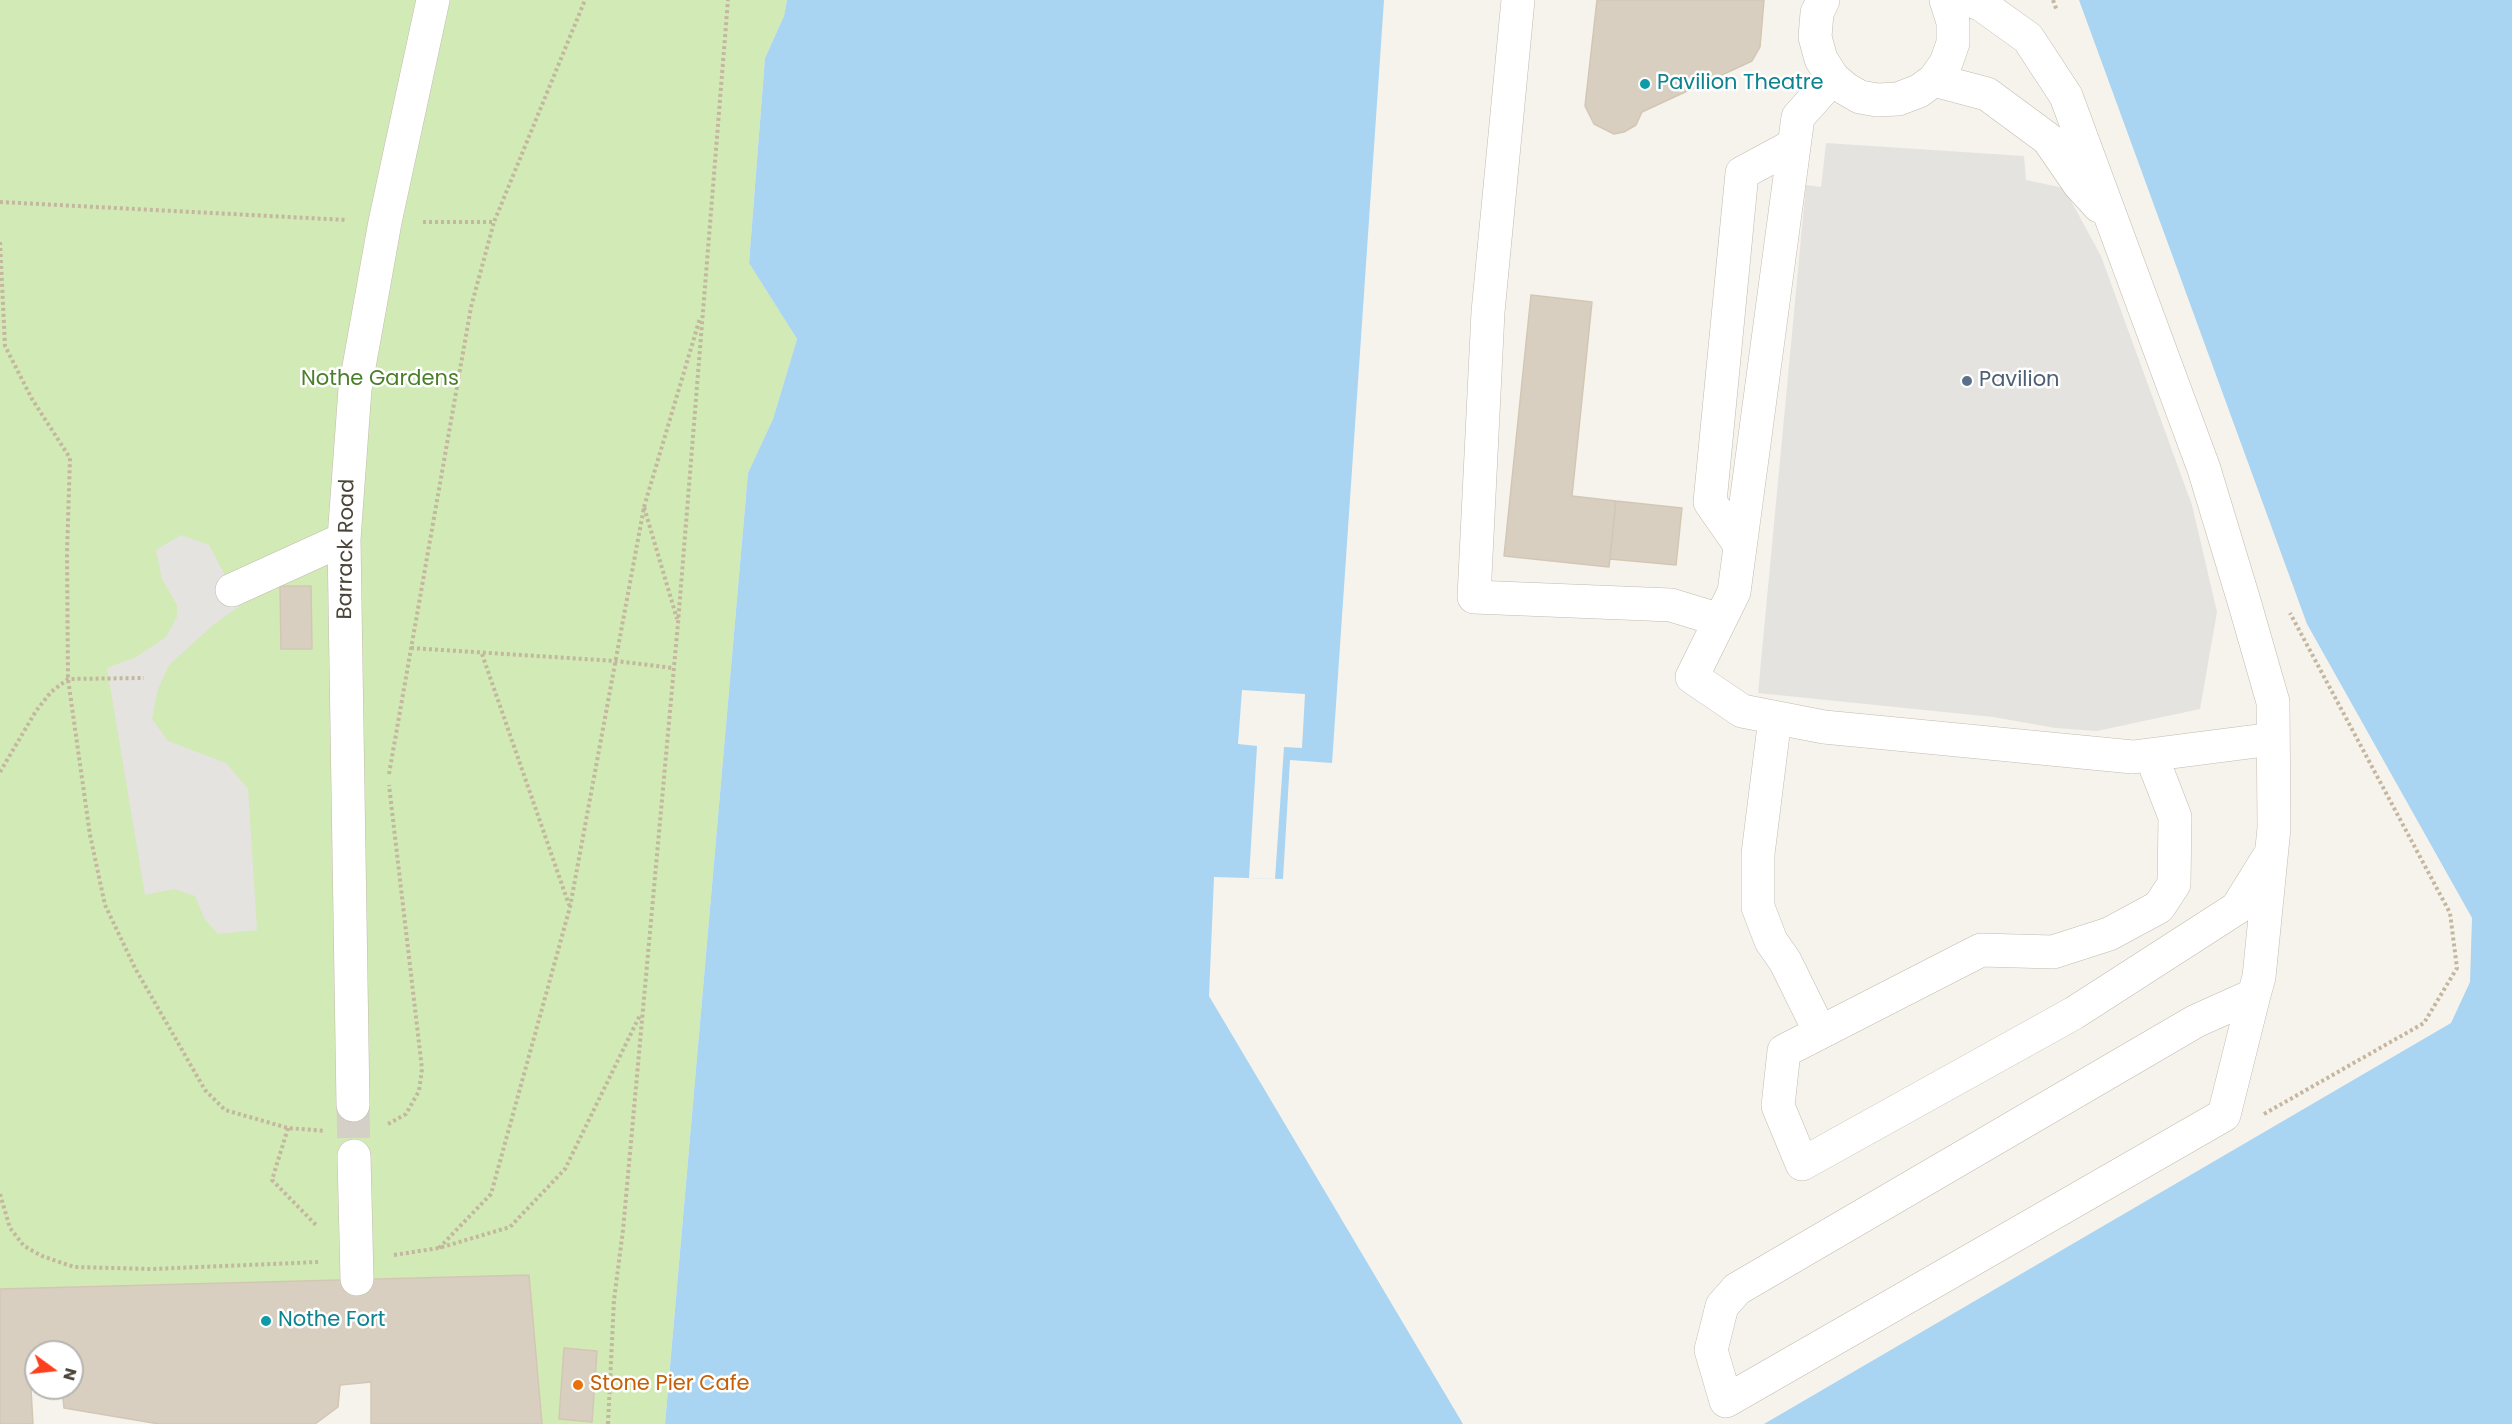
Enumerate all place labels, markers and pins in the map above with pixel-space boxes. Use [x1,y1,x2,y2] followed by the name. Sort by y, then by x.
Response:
[1657,71,1824,97] place label: Pavilion Theatre
[1638,77,1652,91] marker: Pavilion Theatre
[1979,368,2060,394] place label: Pavilion
[1960,374,1974,388] marker: Pavilion
[278,1308,385,1334] place label: Nothe Fort
[259,1314,273,1328] marker: Nothe Fort
[590,1372,750,1398] place label: Stone Pier Cafe
[571,1378,585,1392] marker: Stone Pier Cafe

